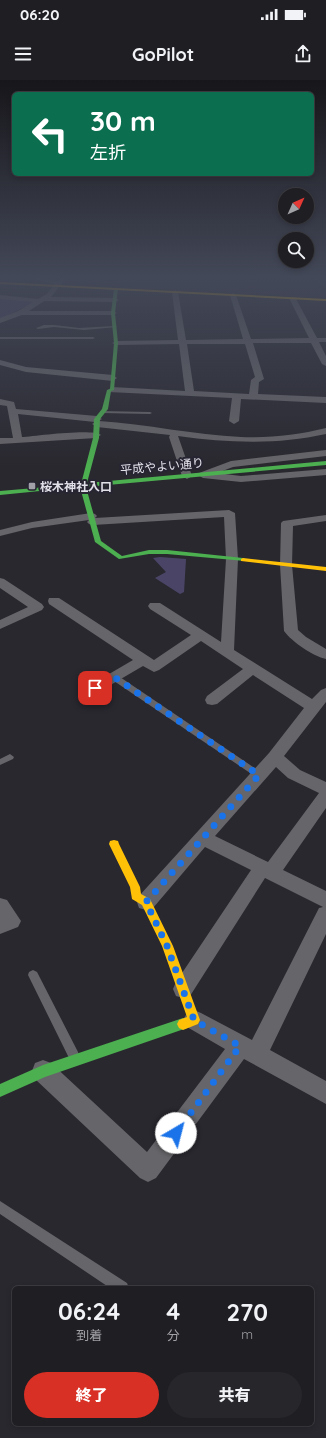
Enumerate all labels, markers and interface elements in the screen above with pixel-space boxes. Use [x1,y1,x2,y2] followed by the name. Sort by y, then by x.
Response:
[20,5,59,24] text: 06:20
[12,43,34,65] icon: menu
[132,43,194,66] text: GoPilot
[292,43,314,65] icon: share
[90,103,156,138] text: 30 m
[24,108,76,160] icon: left
[90,141,126,164] text: 左折
[278,188,314,224] north arrow
[278,188,314,268] map controls
[278,232,314,268] button: search
[119,455,205,477] street label: 平成やよい通り
[40,479,112,494] place label: 桜木神社入口
[27,481,37,491] marker: 桜木神社入口
[78,671,112,705] pin
[84,677,106,699] icon: arrive
[155,1112,197,1154] position arrow
[58,1296,120,1326] text: 06:24
[166,1296,180,1326] text: 4
[226,1297,268,1327] text: 270
[241,1326,253,1342] text: m
[76,1327,102,1343] text: 到着
[167,1327,180,1343] text: 分
[24,1372,159,1418] button: 終了
[167,1372,302,1418] button: 共有

